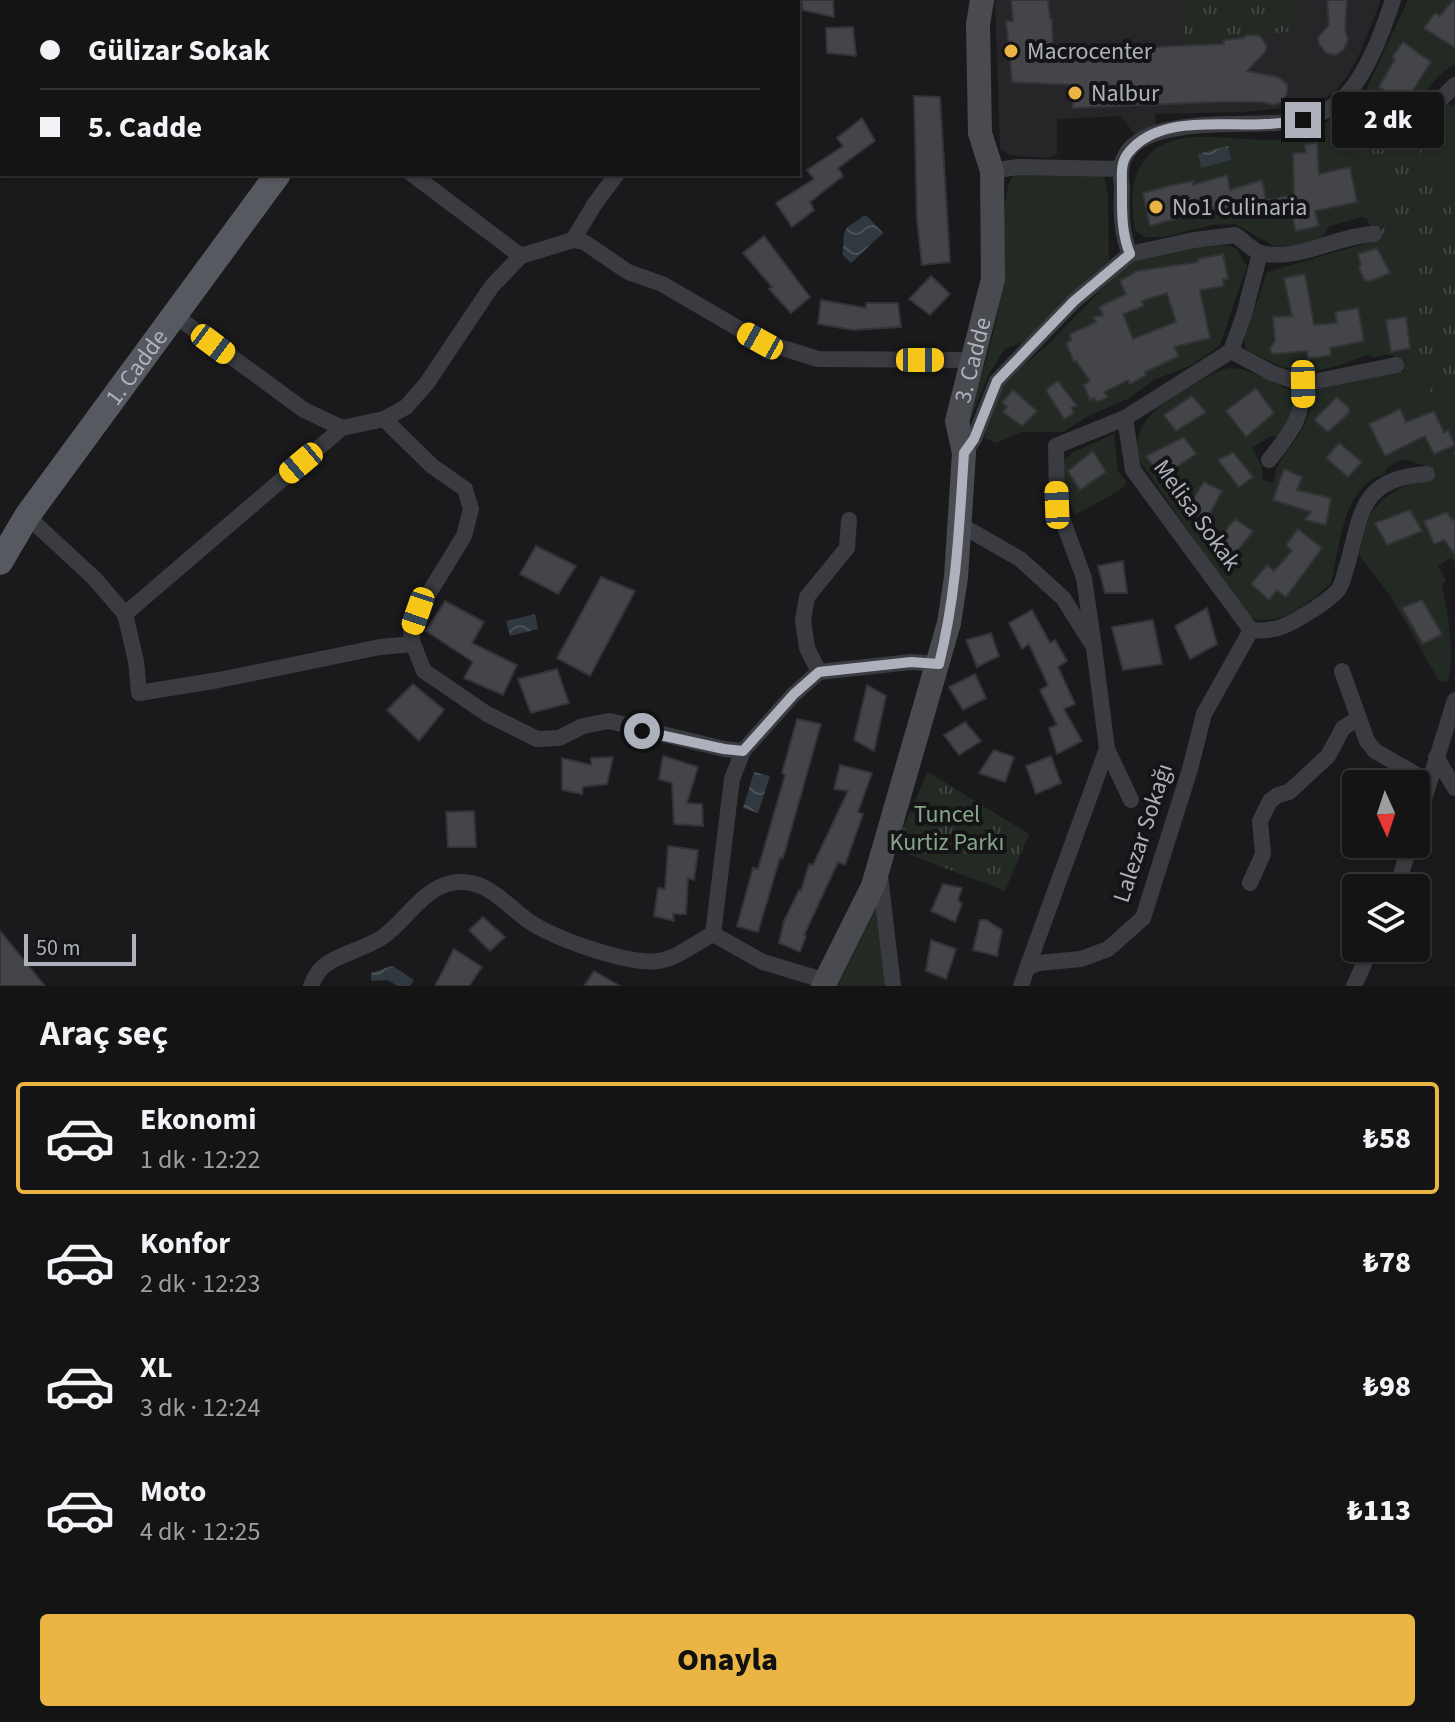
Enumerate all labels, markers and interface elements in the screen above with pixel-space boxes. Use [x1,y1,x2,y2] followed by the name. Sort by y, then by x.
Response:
[88,29,270,72] text: Gülizar Sokak
[1027,34,1153,69] place label: Macrocenter
[1002,42,1020,60] marker: Macrocenter
[1091,76,1160,111] place label: Nalbur
[1066,84,1084,102] marker: Nalbur
[1331,92,1443,148] callout: 2 dk
[1364,101,1412,138] text: 2 dk
[1285,102,1321,138] route end
[88,106,202,149] text: 5. Cadde
[1172,190,1307,225] place label: No1 Culinaria
[1147,198,1165,216] marker: No1 Culinaria
[945,314,1000,407] street label: 3. Cadde
[733,319,787,363] car
[187,320,239,368] car
[96,322,176,413] street label: 1. Cadde
[896,348,944,372] car
[1291,360,1315,408] car
[275,438,327,488] car
[1145,452,1249,578] street label: Melisa Sokak
[1044,481,1070,529] car
[399,584,437,638] car
[624,713,660,749] route start
[1104,759,1182,907] street label: Lalezar Sokağı
[1342,770,1430,858] north arrow
[1342,770,1430,962] map controls
[890,797,1004,860] park label: Tuncel Kurtiz Parkı
[1342,874,1430,962] button: layers
[24,930,136,966] scale bar
[36,932,81,964] text: 50 m
[40,1008,168,1059] text: Araç seç
[140,1098,257,1141] text: Ekonomi
[44,1102,116,1174] icon: car
[1363,1117,1411,1160] text: ₺58
[140,1141,260,1178] text: 1 dk · 12:22
[140,1222,230,1265] text: Konfor
[44,1226,116,1298] icon: car
[1363,1241,1411,1284] text: ₺78
[140,1265,260,1302] text: 2 dk · 12:23
[140,1346,173,1389] text: XL
[44,1350,116,1422] icon: car
[1363,1365,1411,1408] text: ₺98
[140,1389,260,1426] text: 3 dk · 12:24
[140,1470,206,1513] text: Moto
[44,1474,116,1546] icon: car
[1347,1489,1411,1532] text: ₺113
[140,1513,260,1550] text: 4 dk · 12:25
[40,1614,1415,1706] button: Onayla

